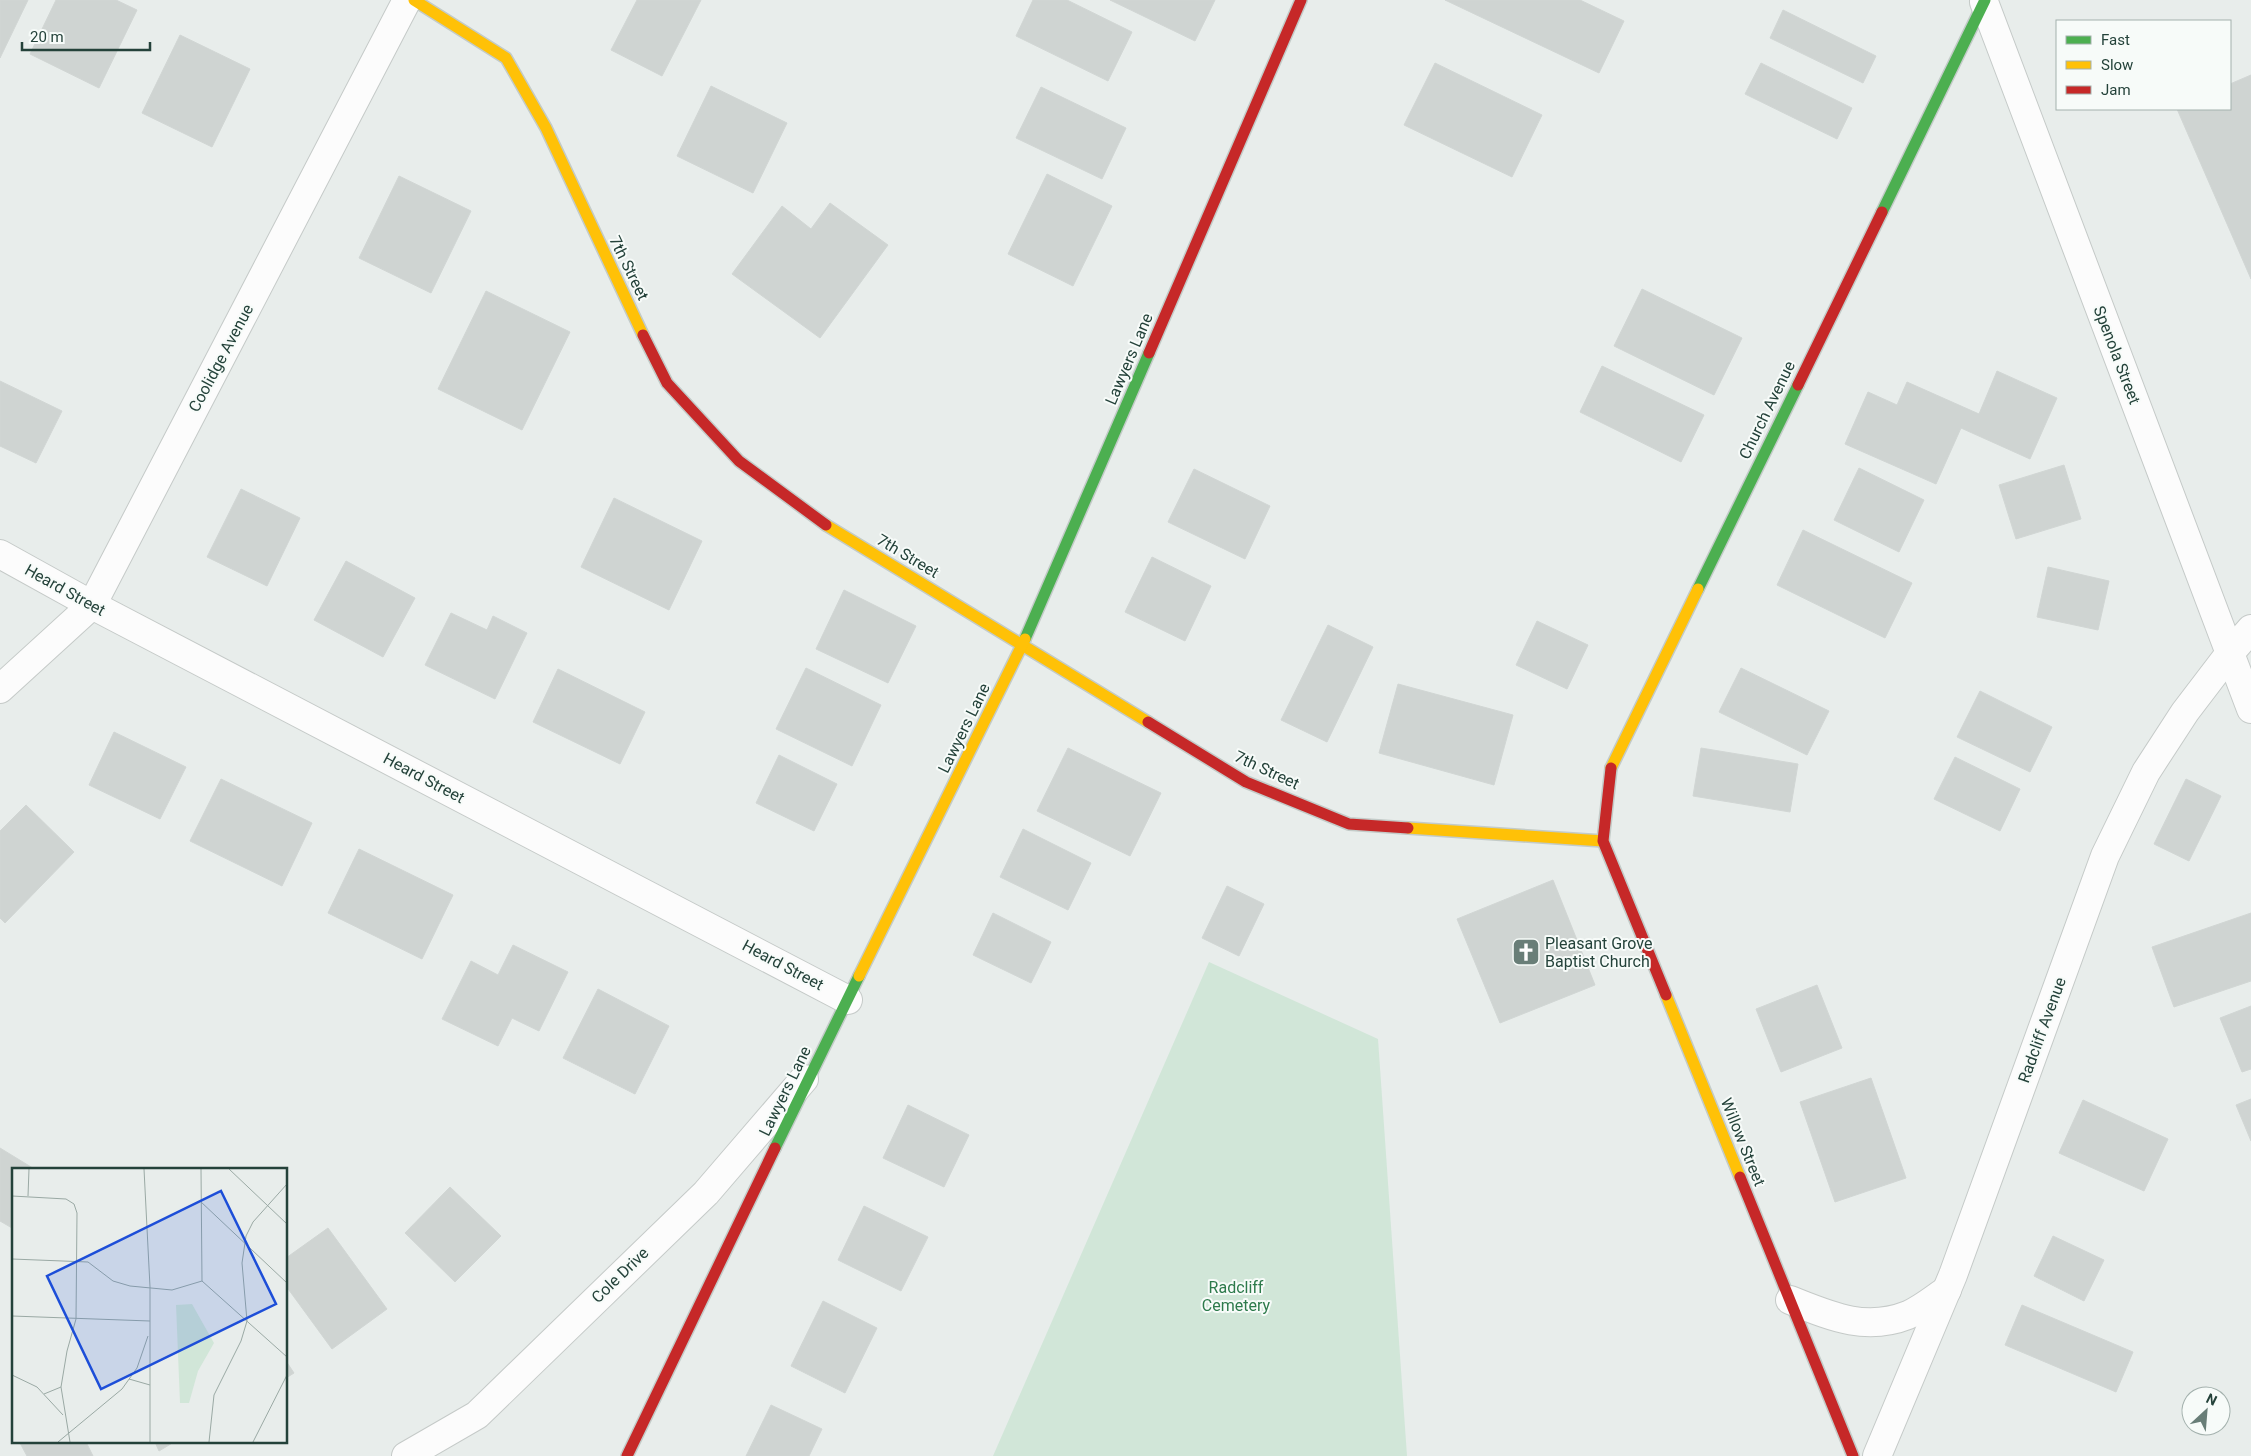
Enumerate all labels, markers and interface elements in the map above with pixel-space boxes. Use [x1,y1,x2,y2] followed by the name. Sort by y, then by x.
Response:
[22,20,150,52] scale bar
[2056,20,2231,110] legend
[30,28,64,46] text: 20 m
[2101,31,2130,49] text: Fast
[2101,56,2133,74] text: Slow
[2101,81,2131,99] text: Jam
[605,233,653,303] street label: 7th Street
[185,301,257,415] street label: Coolidge Avenue
[2090,303,2144,407] street label: Spenola Street
[1101,310,1157,408] street label: Lawyers Lane
[1735,358,1799,462] street label: Church Avenue
[873,530,943,582] street label: 7th Street
[21,560,109,620] street label: Heard Street
[934,680,994,776] street label: Lawyers Lane
[1232,747,1302,793] street label: 7th Street
[380,749,468,807] street label: Heard Street
[1545,934,1652,971] place label: Pleasant Grove Baptist Church
[739,936,827,994] street label: Heard Street
[1511,937,1541,967] church icon: Pleasant Grove Baptist Church
[2014,975,2070,1085] street label: Radcliff Avenue
[755,1043,815,1139] street label: Lawyers Lane
[1717,1095,1769,1189] street label: Willow Street
[12,1168,288,1444] inset map
[588,1243,652,1307] street label: Cole Drive
[1202,1278,1271,1315] park label: Radcliff Cemetery
[2181,1386,2231,1436] north arrow
[2204,1390,2220,1409] text: N

